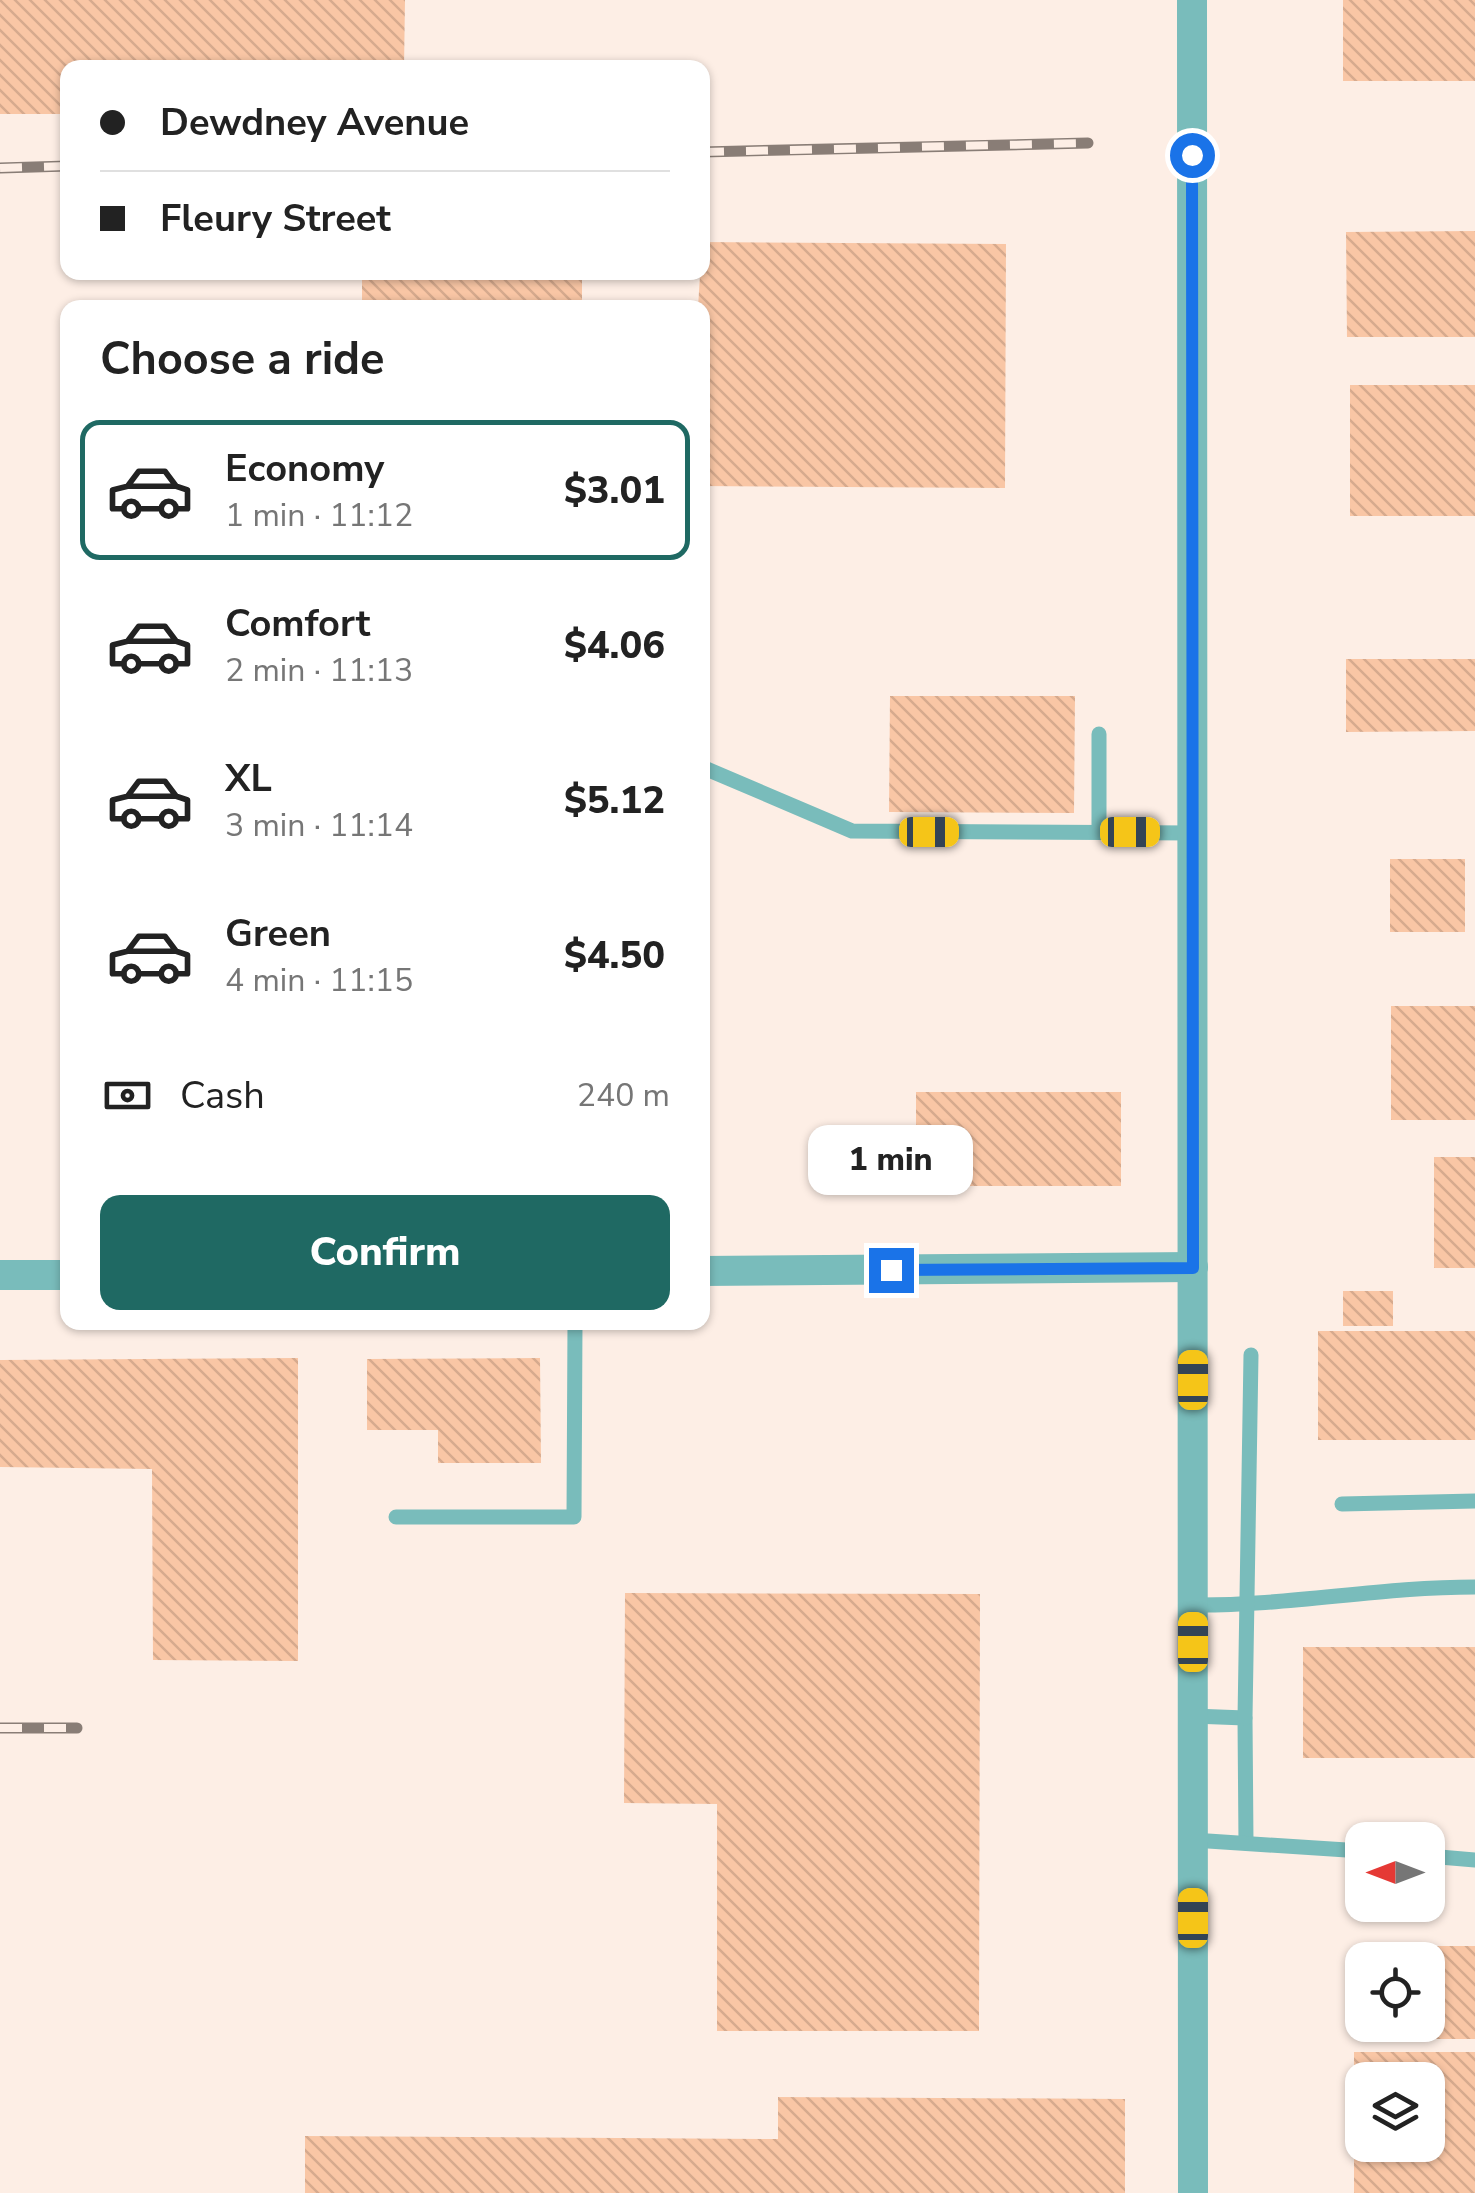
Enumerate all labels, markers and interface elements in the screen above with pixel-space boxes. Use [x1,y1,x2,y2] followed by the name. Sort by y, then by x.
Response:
[160,97,469,148] text: Dewdney Avenue
[1170,133,1215,178] route start
[160,193,391,244] text: Fleury Street
[100,329,385,390] text: Choose a ride
[225,443,384,494] text: Economy
[105,445,195,535] icon: car
[564,465,665,516] text: $3.01
[225,494,413,537] text: 1 min · 11:12
[225,598,370,649] text: Comfort
[105,600,195,690] icon: car
[564,620,665,671] text: $4.06
[225,649,413,692] text: 2 min · 11:13
[225,753,272,804] text: XL
[105,755,195,845] icon: car
[564,775,665,826] text: $5.12
[225,804,413,847] text: 3 min · 11:14
[899,817,959,847] car
[1100,817,1160,847] car
[225,908,331,959] text: Green
[105,910,195,1000] icon: car
[564,930,665,981] text: $4.50
[225,959,413,1002] text: 4 min · 11:15
[100,1068,155,1123] icon: cash
[180,1070,265,1121] text: Cash
[577,1074,670,1117] text: 240 m
[808,1125,974,1195] callout: 1 min
[848,1138,933,1181] text: 1 min
[100,1195,670,1310] button: Confirm
[869,1248,914,1293] route end
[1178,1350,1208,1410] car
[1178,1612,1208,1672] car
[1345,1822,1445,1922] north arrow
[1345,1822,1445,2162] map controls
[1178,1888,1208,1948] car
[1345,1942,1445,2042] button: locate
[1345,2062,1445,2162] button: layers

